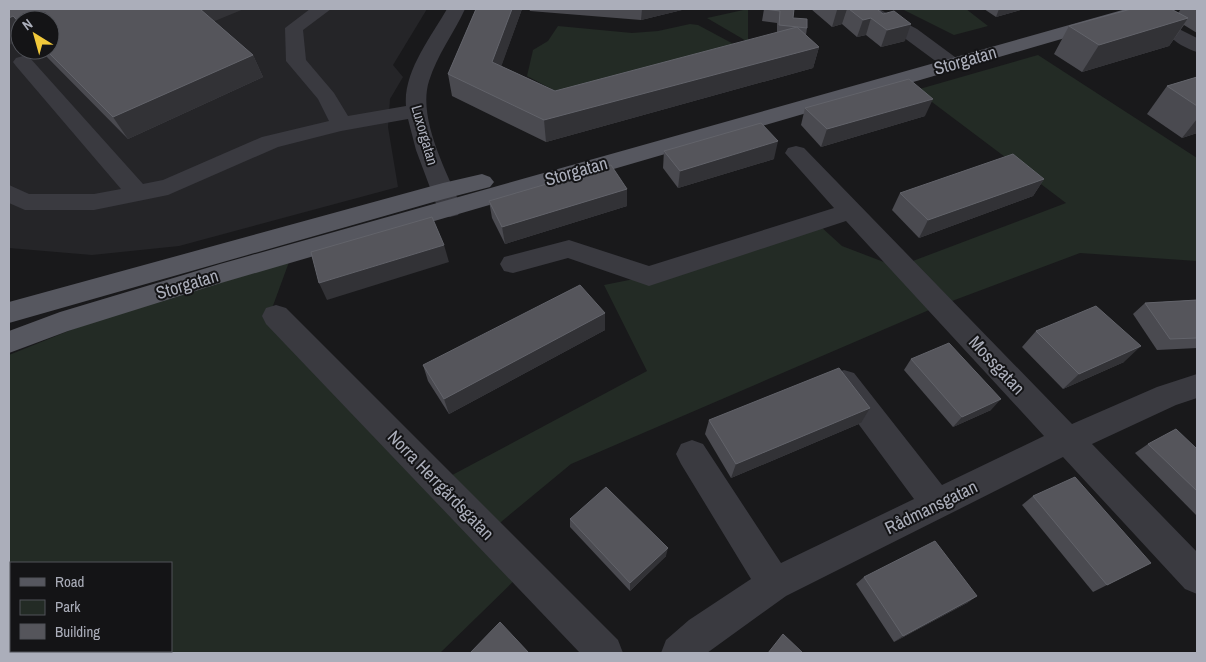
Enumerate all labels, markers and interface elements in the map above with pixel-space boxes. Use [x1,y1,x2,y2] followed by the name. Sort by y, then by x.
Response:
[10,10,60,60] north arrow
[18,15,36,34] text: N
[931,39,999,81] street label: Storgatan
[406,103,444,167] street label: Luxorgatan
[542,150,610,192] street label: Storgatan
[153,263,221,305] street label: Storgatan
[963,330,1031,400] street label: Mossgatan
[382,425,500,545] street label: Norra Herrgårdsgatan
[881,474,981,540] street label: Rådmansgatan
[10,562,172,652] legend
[55,571,84,592] text: Road
[55,596,81,617] text: Park
[55,621,100,642] text: Building

